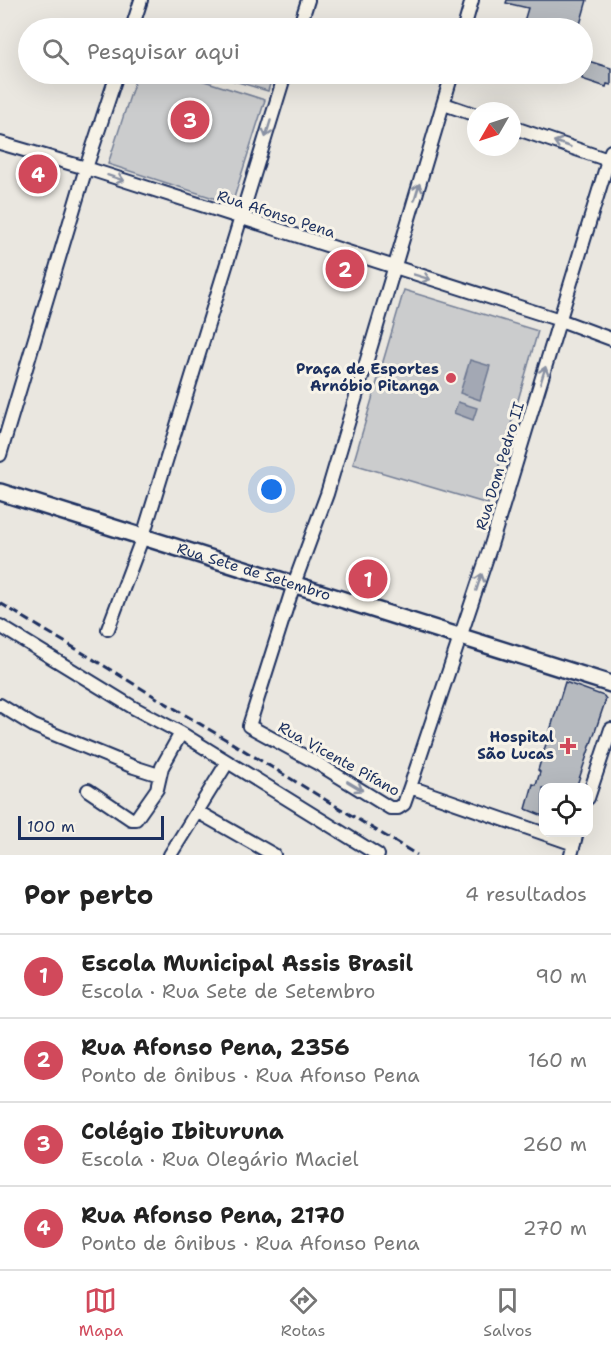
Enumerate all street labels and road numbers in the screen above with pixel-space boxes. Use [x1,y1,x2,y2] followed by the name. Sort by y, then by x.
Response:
[214,185,338,243] street label: Rua Afonso Pena
[471,400,529,532] street label: Rua Dom Pedro II
[174,538,333,605] street label: Rua Sete de Setembro
[274,717,404,801] street label: Rua Vicente Pifano

